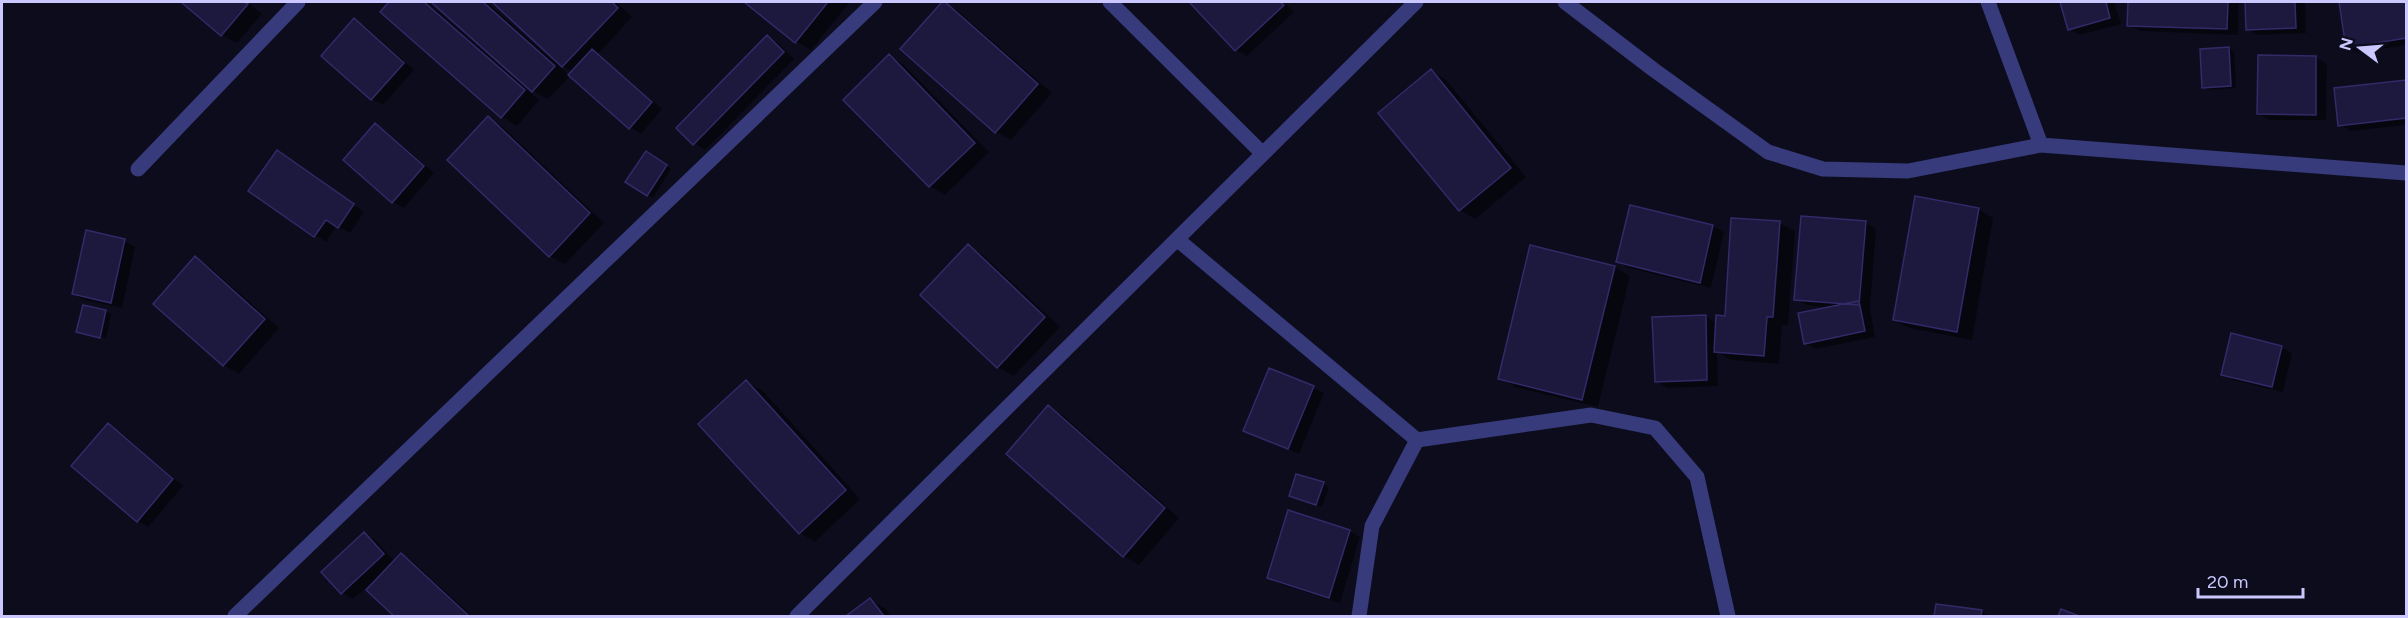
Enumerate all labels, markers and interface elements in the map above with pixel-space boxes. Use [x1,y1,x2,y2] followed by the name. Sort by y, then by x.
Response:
[2330,18,2390,78] north arrow
[2335,35,2357,53] text: N
[2198,561,2303,599] scale bar
[2207,571,2248,593] text: 20 m

